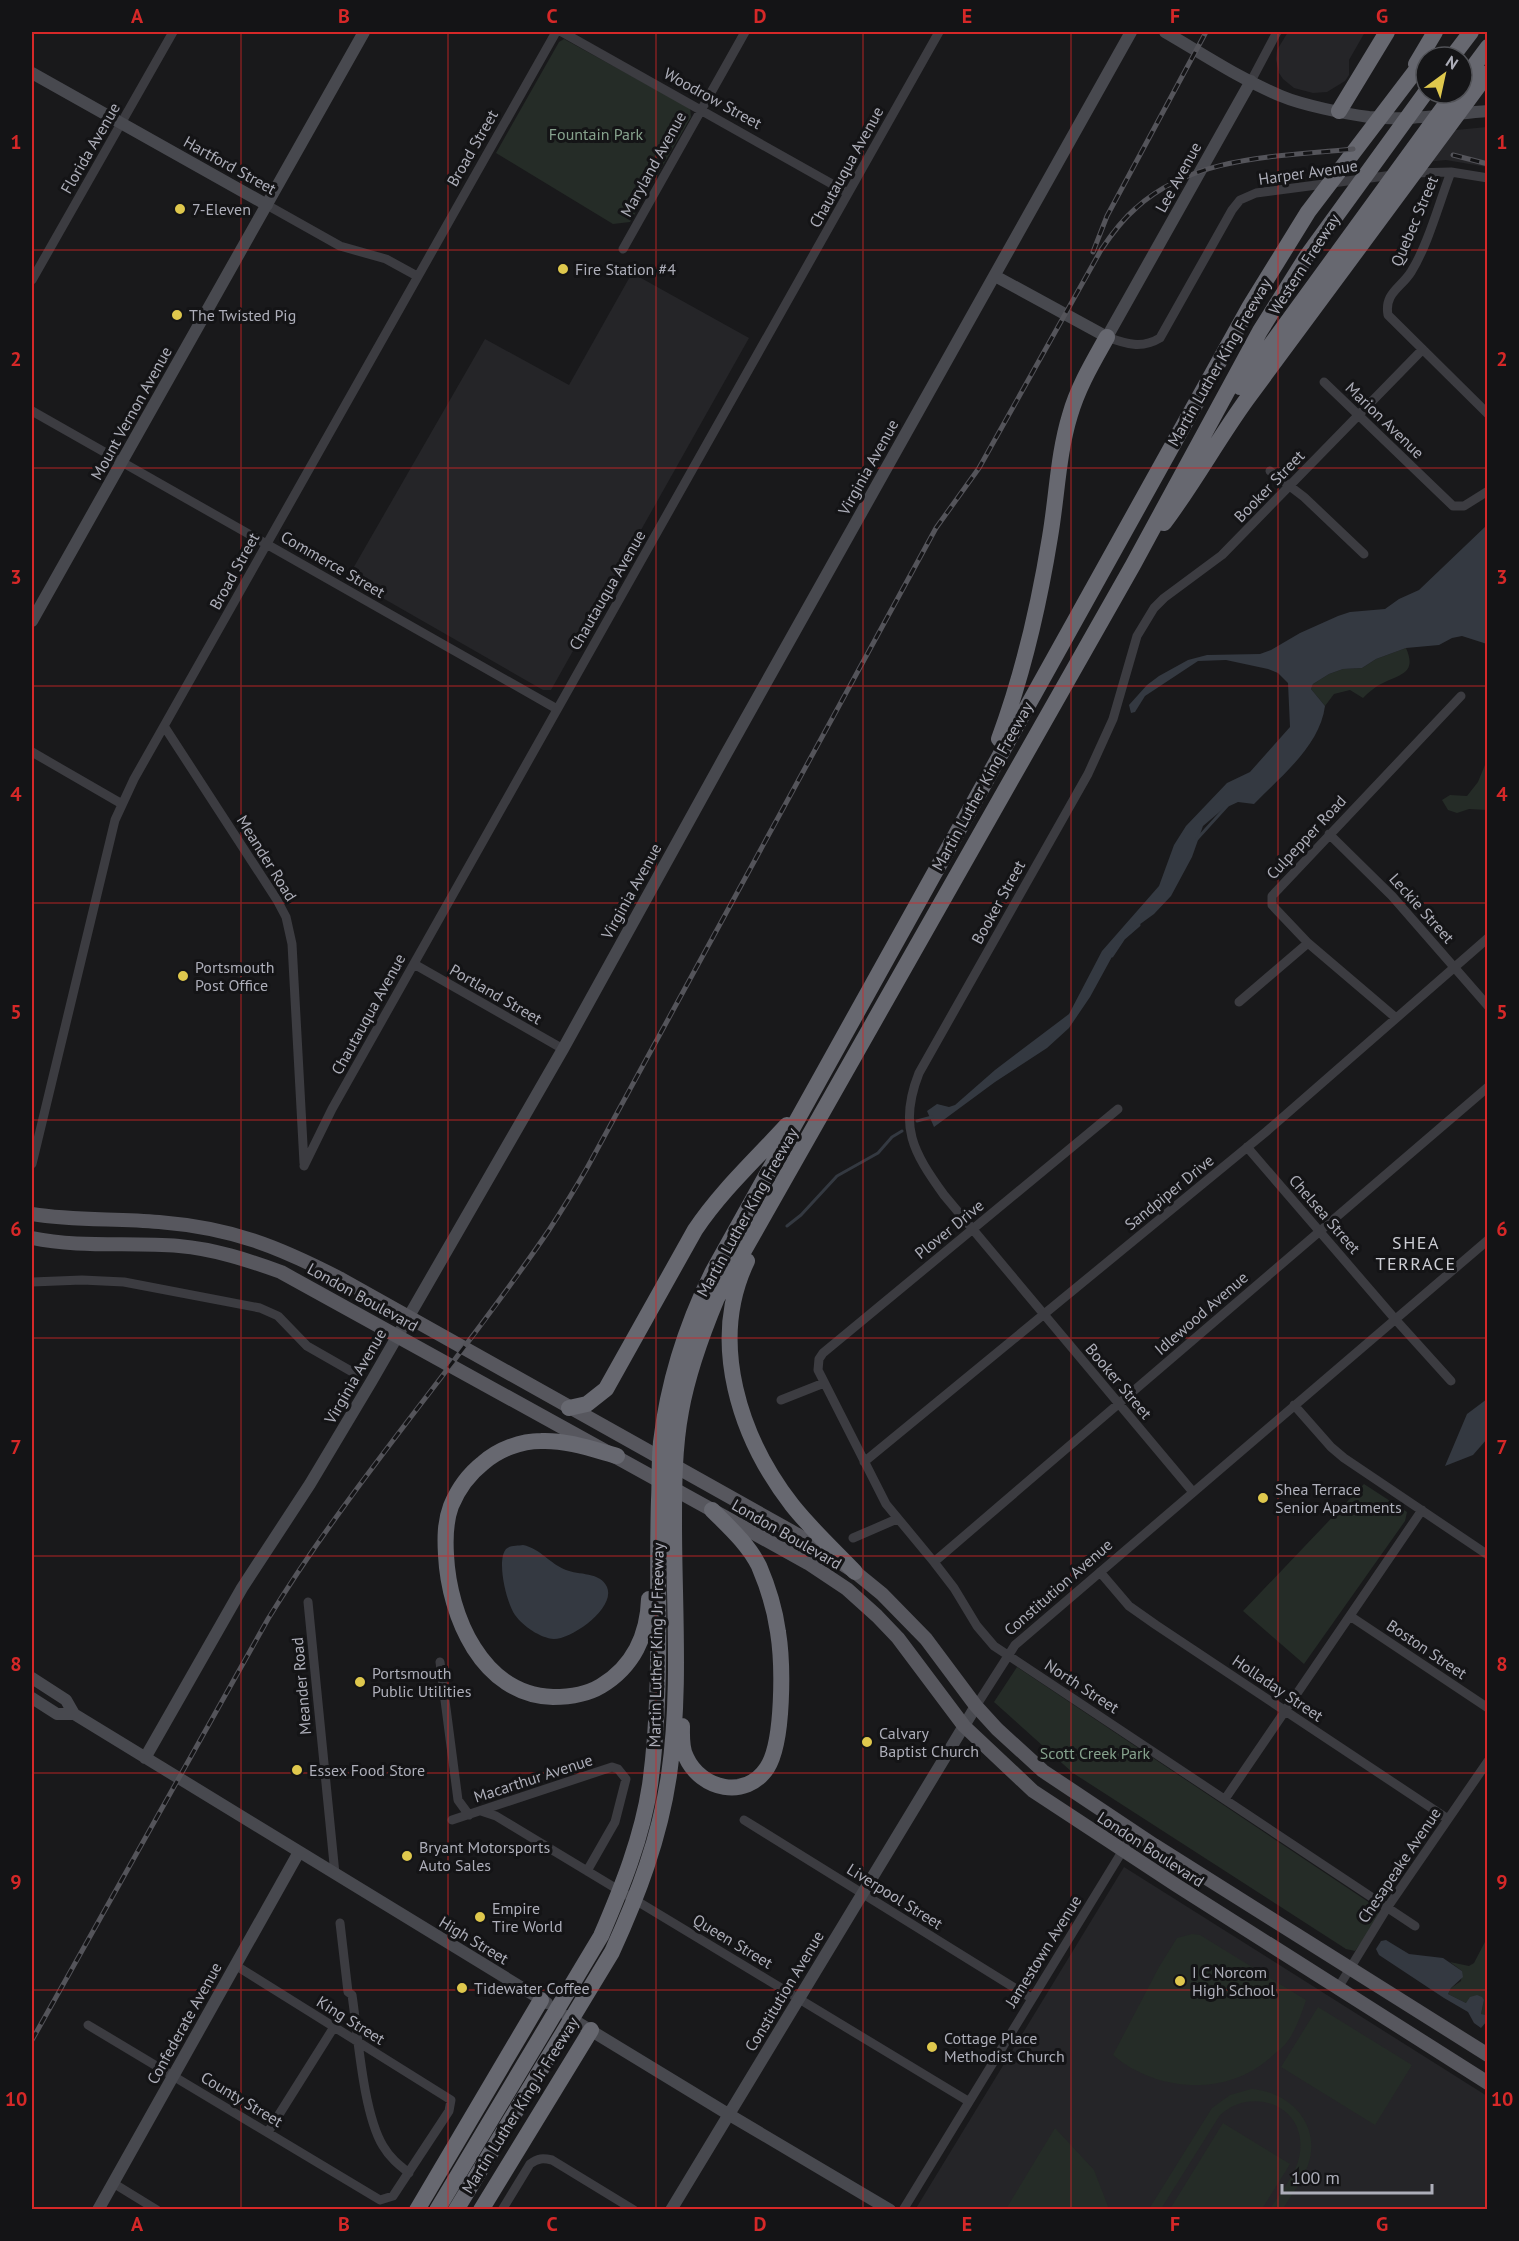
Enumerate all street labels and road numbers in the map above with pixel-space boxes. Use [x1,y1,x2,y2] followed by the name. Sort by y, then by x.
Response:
[661,63,766,133] street label: Woodrow Street
[56,99,124,197] street label: Florida Avenue
[804,103,888,231] street label: Chautauqua Avenue
[442,106,502,190] street label: Broad Street
[616,108,690,220] street label: Maryland Avenue
[180,131,280,199] street label: Hartford Street
[1151,138,1205,216] street label: Lee Avenue
[1257,155,1359,189] street label: Harper Avenue
[1386,172,1442,269] street label: Quebec Street
[1264,209,1344,318] street label: Western Freeway
[1163,274,1275,449] street label: Martin Luther King Freeway
[86,343,176,483] street label: Mount Vernon Avenue
[1342,378,1428,462] street label: Marion Avenue
[833,416,903,519] street label: Virginia Avenue
[1230,445,1309,526] street label: Booker Street
[277,526,389,602] street label: Commerce Street
[565,526,649,654] street label: Chautauqua Avenue
[205,528,264,613] street label: Broad Street
[927,697,1037,874] street label: Martin Luther King Freeway
[1262,791,1350,883] street label: Culpepper Road
[233,811,301,905] street label: Meander Road
[596,840,666,943] street label: Virginia Avenue
[967,856,1029,947] street label: Booker Street
[1385,869,1459,948] street label: Leckie Street
[326,950,410,1078] street label: Chautauqua Avenue
[446,959,546,1029] street label: Portland Street
[692,1123,802,1300] street label: Martin Luther King Freeway
[1120,1150,1218,1234] street label: Sandpiper Drive
[1285,1170,1365,1258] street label: Chelsea Street
[910,1195,988,1263] street label: Plover Drive
[304,1258,422,1336] street label: London Boulevard
[1150,1267,1252,1359] street label: Idlewood Avenue
[319,1325,390,1428] street label: Virginia Avenue
[1082,1339,1157,1423] street label: Booker Street
[728,1494,846,1574] street label: London Boulevard
[1000,1534,1116,1640] street label: Constitution Avenue
[644,1542,668,1747] street label: Martin Luther King Jr Freeway
[1383,1615,1471,1683] street label: Boston Street
[287,1636,315,1736] street label: Meander Road
[1229,1650,1328,1726] street label: Holladay Street
[1041,1655,1123,1718] street label: North Street
[471,1749,595,1807] street label: Macarthur Avenue
[1353,1804,1445,1926] street label: Chesapeake Avenue
[1094,1807,1208,1891] street label: London Boulevard
[843,1859,947,1934] street label: Liverpool Street
[1000,1891,1085,2012] street label: Jamestown Avenue
[689,1909,777,1973] street label: Queen Street
[436,1911,513,1969] street label: High Street
[740,1927,828,2055] street label: Constitution Avenue
[142,1959,226,2087] street label: Confederate Avenue
[313,1991,389,2049] street label: King Street
[457,2012,583,2197] street label: Martin Luther King Jr Freeway
[197,2067,287,2132] street label: County Street

